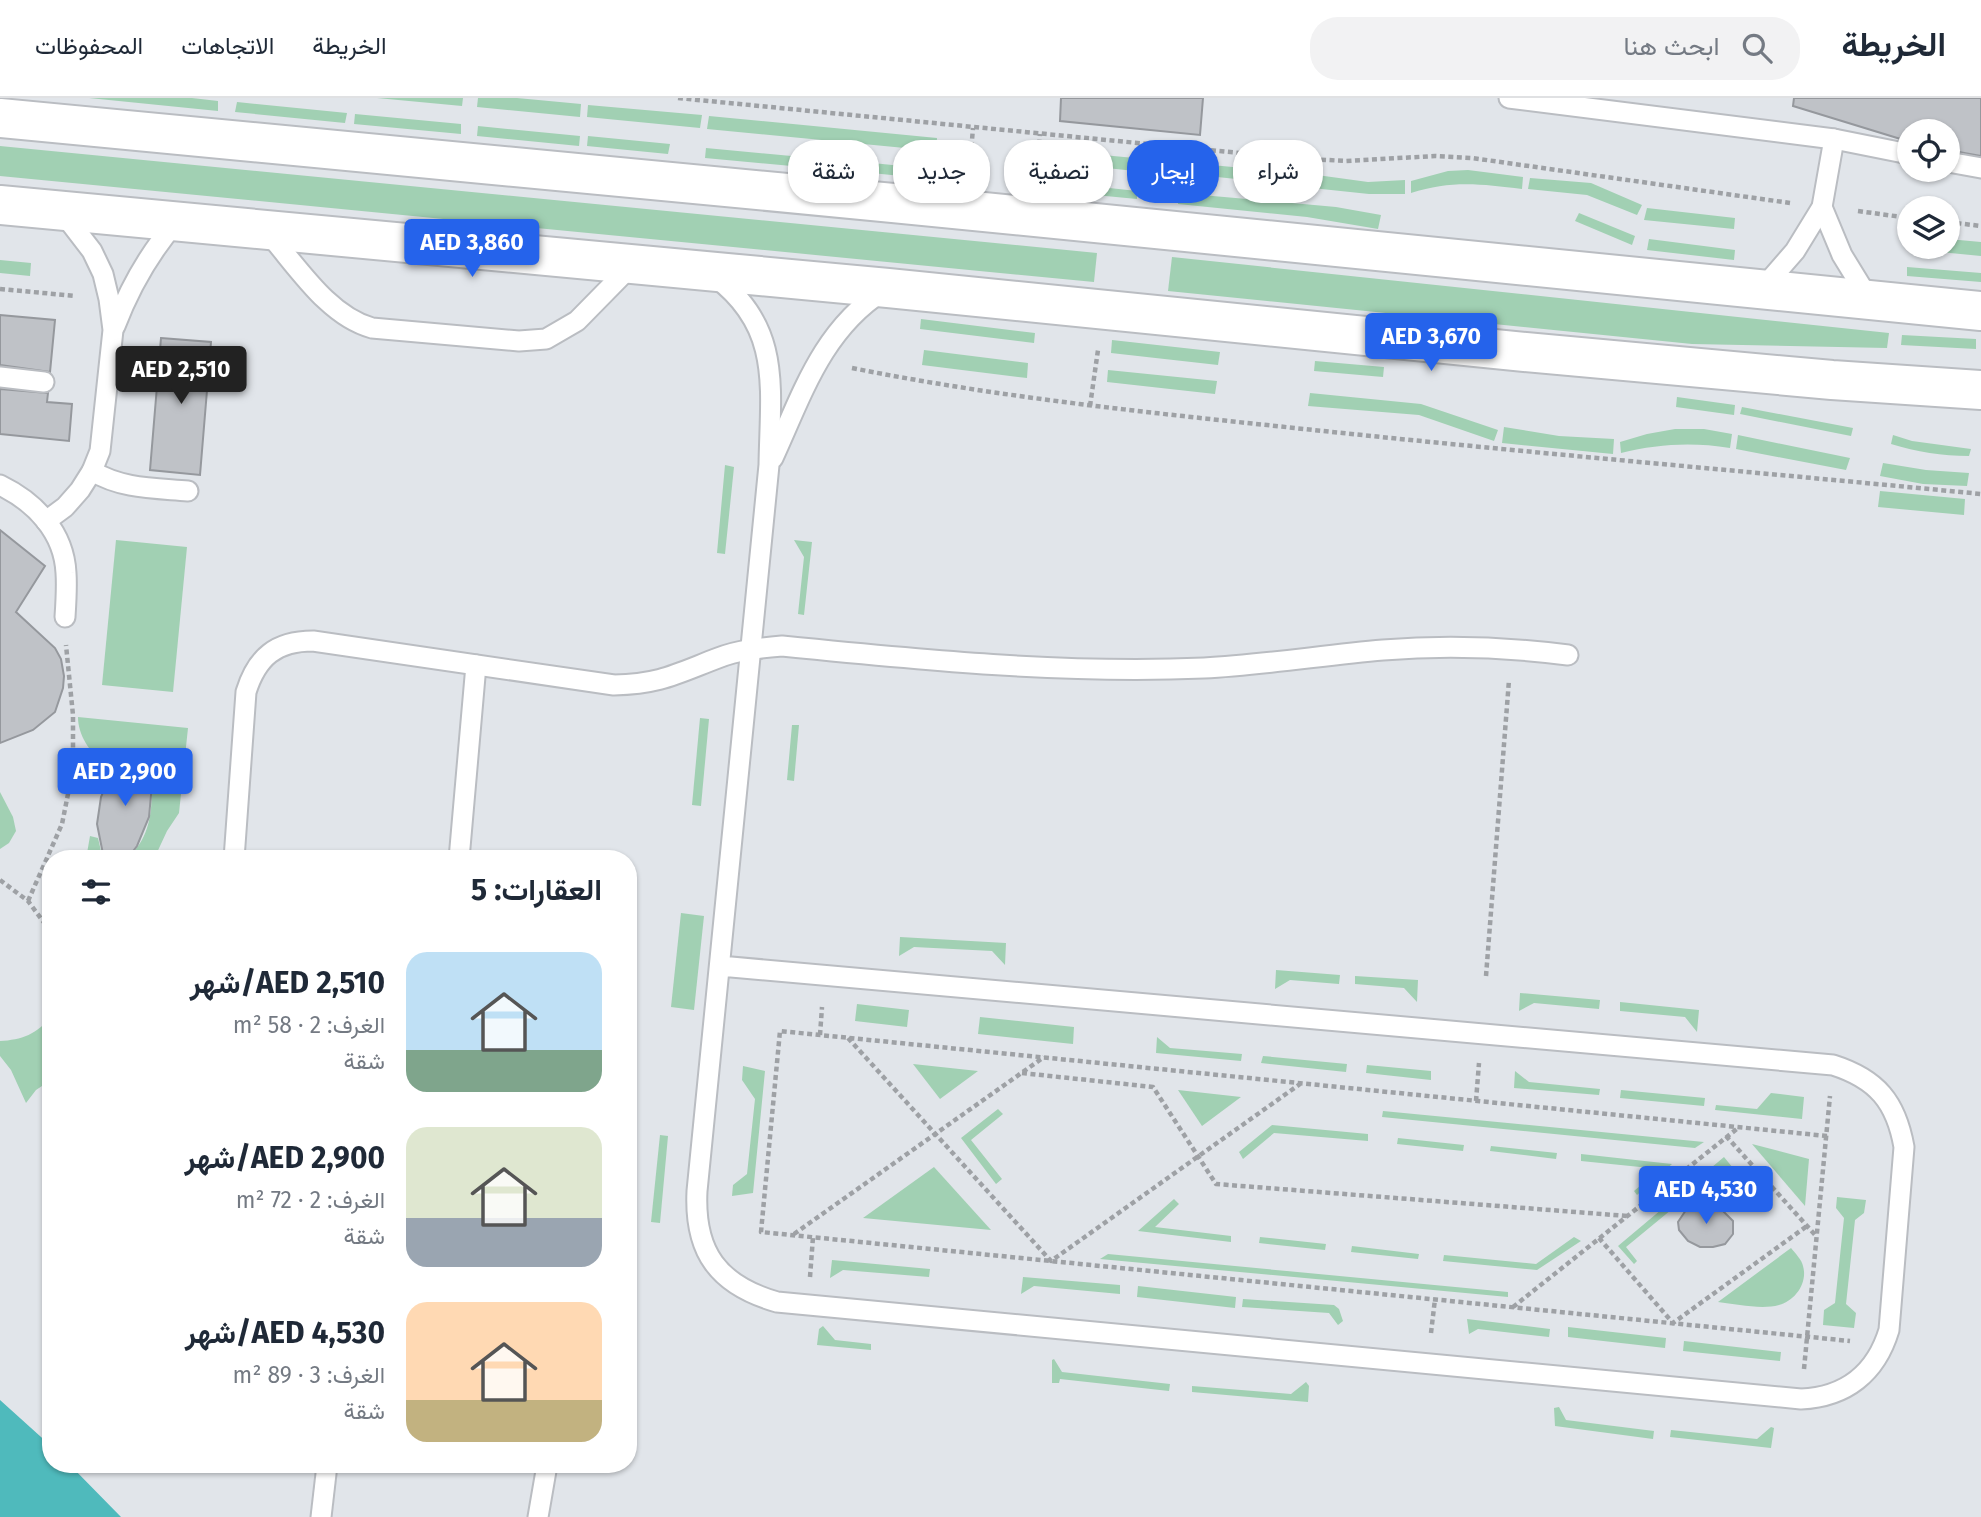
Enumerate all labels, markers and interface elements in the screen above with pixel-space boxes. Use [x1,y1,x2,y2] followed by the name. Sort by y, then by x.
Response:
[1310,17,1800,80] search box
[1842,25,1946,65] text: الخريطة
[1738,29,1776,67] icon: search
[1623,31,1720,62] text: ابحث هنا
[35,32,143,60] text: المحفوظات
[181,32,274,60] text: الاتجاهات
[312,32,387,60] text: الخريطة
[1897,119,1960,259] map controls
[1897,119,1960,182] button: locate
[788,140,879,203] chip: شقة
[893,140,990,203] chip: جديد
[1004,140,1113,203] chip: تصفية
[1127,140,1219,203] chip: إيجار
[1233,140,1323,203] chip: شراء
[1897,196,1960,259] button: layers
[392,220,552,279] pin: AED 3,860
[420,228,524,256] text: AED 3,860
[1351,314,1511,373] pin: AED 3,670
[1381,322,1481,350] text: AED 3,670
[101,346,261,406] pin: AED 2,510
[132,355,230,383] text: AED 2,510
[45,748,205,808] pin: AED 2,900
[74,757,176,785] text: AED 2,900
[471,872,602,908] text: العقارات: 5
[77,873,115,911] icon: filters
[190,965,385,1001] text: AED 2,510/شهر
[462,980,546,1064] icon: home
[233,1011,385,1039] text: الغرف: 2 · 58 m²
[343,1047,385,1075] text: شقة
[185,1140,385,1176] text: AED 2,900/شهر
[462,1155,546,1239] icon: home
[1626,1166,1786,1226] pin: AED 4,530
[1655,1175,1757,1203] text: AED 4,530
[236,1186,385,1214] text: الغرف: 2 · 72 m²
[343,1222,385,1250] text: شقة
[185,1315,385,1351] text: AED 4,530/شهر
[462,1330,546,1414] icon: home
[233,1361,385,1389] text: الغرف: 3 · 89 m²
[343,1397,385,1425] text: شقة

